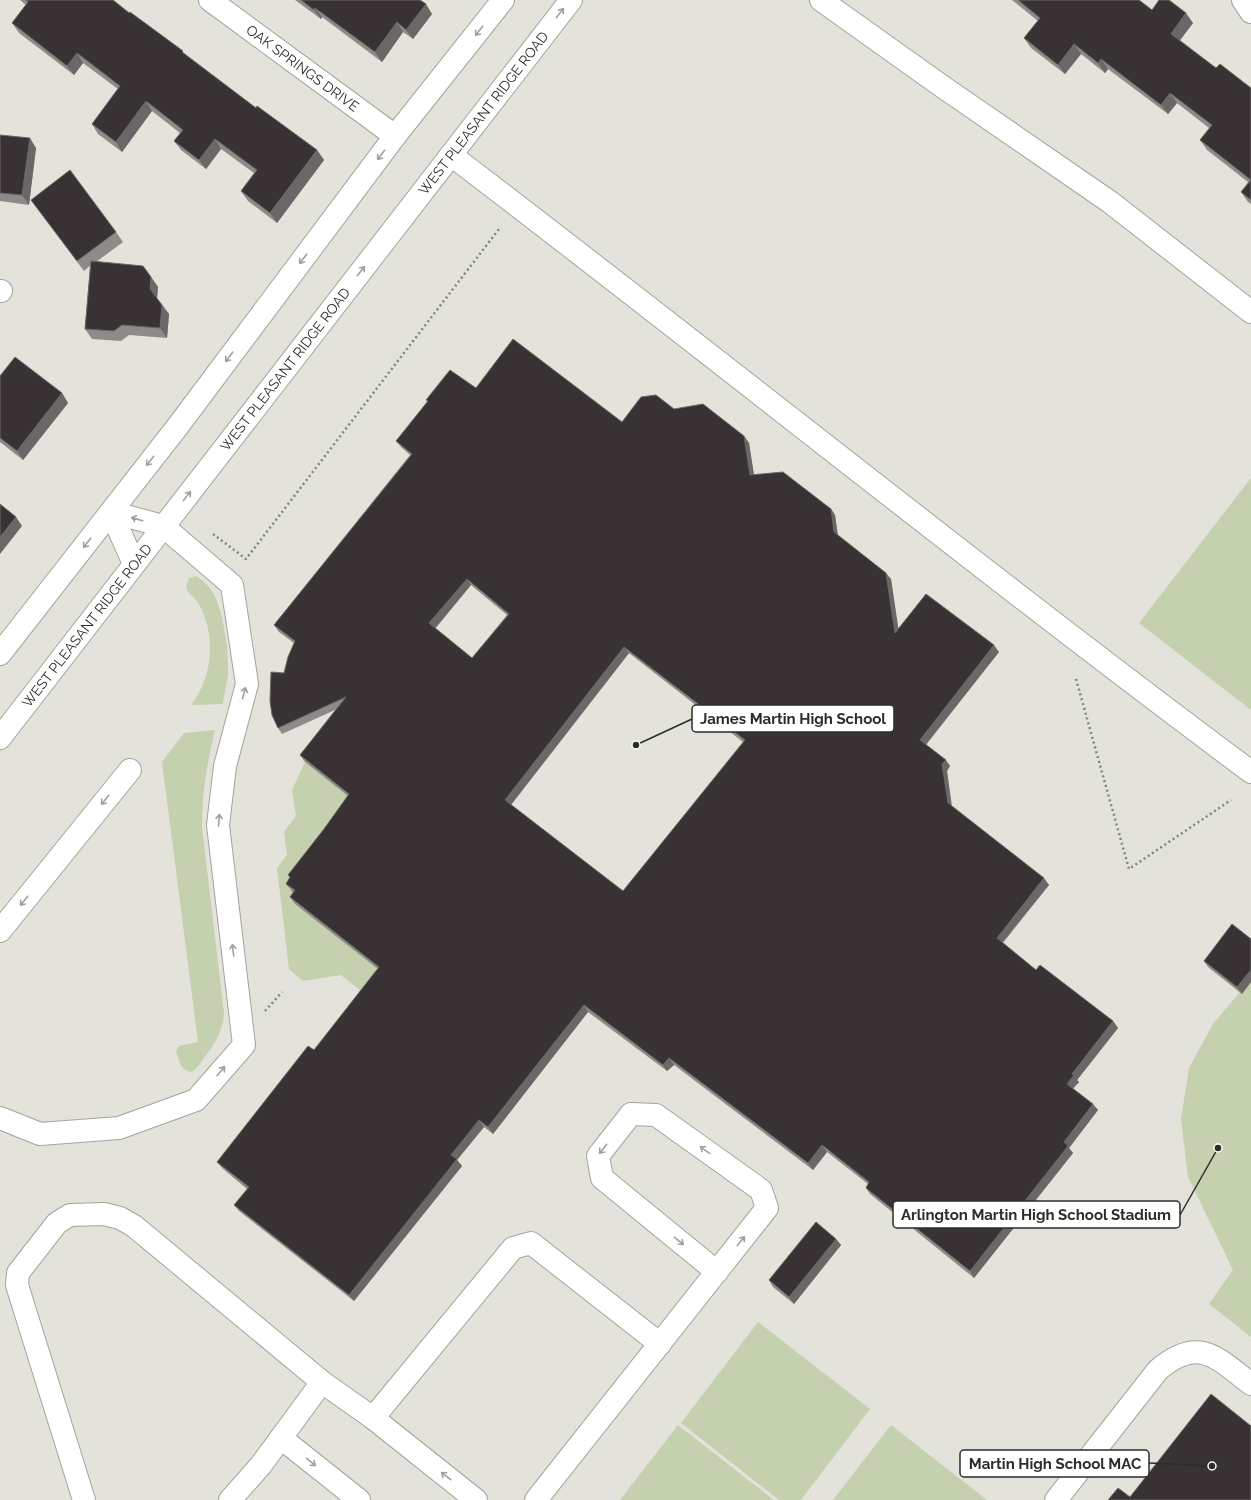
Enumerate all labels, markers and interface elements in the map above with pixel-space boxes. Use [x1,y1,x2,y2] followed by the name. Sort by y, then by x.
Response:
[556,8,565,19] one-way arrow
[243,22,362,115] street label: OAK SPRINGS DRIVE
[474,25,483,36] one-way arrow
[415,28,552,198] street label: WEST PLEASANT RIDGE ROAD
[377,149,385,160] one-way arrow
[299,253,307,264] one-way arrow
[356,266,365,277] one-way arrow
[217,285,353,454] street label: WEST PLEASANT RIDGE ROAD
[225,352,233,363] one-way arrow
[146,455,155,466] one-way arrow
[182,490,191,501] one-way arrow
[130,515,143,522] one-way arrow
[82,537,91,548] one-way arrow
[19,541,155,710] street label: WEST PLEASANT RIDGE ROAD
[241,687,249,700] one-way arrow
[692,705,894,732] callout: James Martin High School
[700,710,886,728] text: James Martin High School
[101,795,110,806] one-way arrow
[215,814,223,827] one-way arrow
[19,896,28,907] one-way arrow
[229,944,236,957] one-way arrow
[217,1065,226,1076] one-way arrow
[599,1144,607,1155] one-way arrow
[699,1146,710,1154] one-way arrow
[893,1201,1180,1228] callout: Arlington Martin High School Stadium
[901,1206,1171,1224] text: Arlington Martin High School Stadium
[673,1236,684,1245] one-way arrow
[737,1236,746,1247] one-way arrow
[960,1450,1149,1477] callout: Martin High School MAC
[969,1455,1141,1473] text: Martin High School MAC
[306,1458,317,1467] one-way arrow
[440,1472,451,1480] one-way arrow

